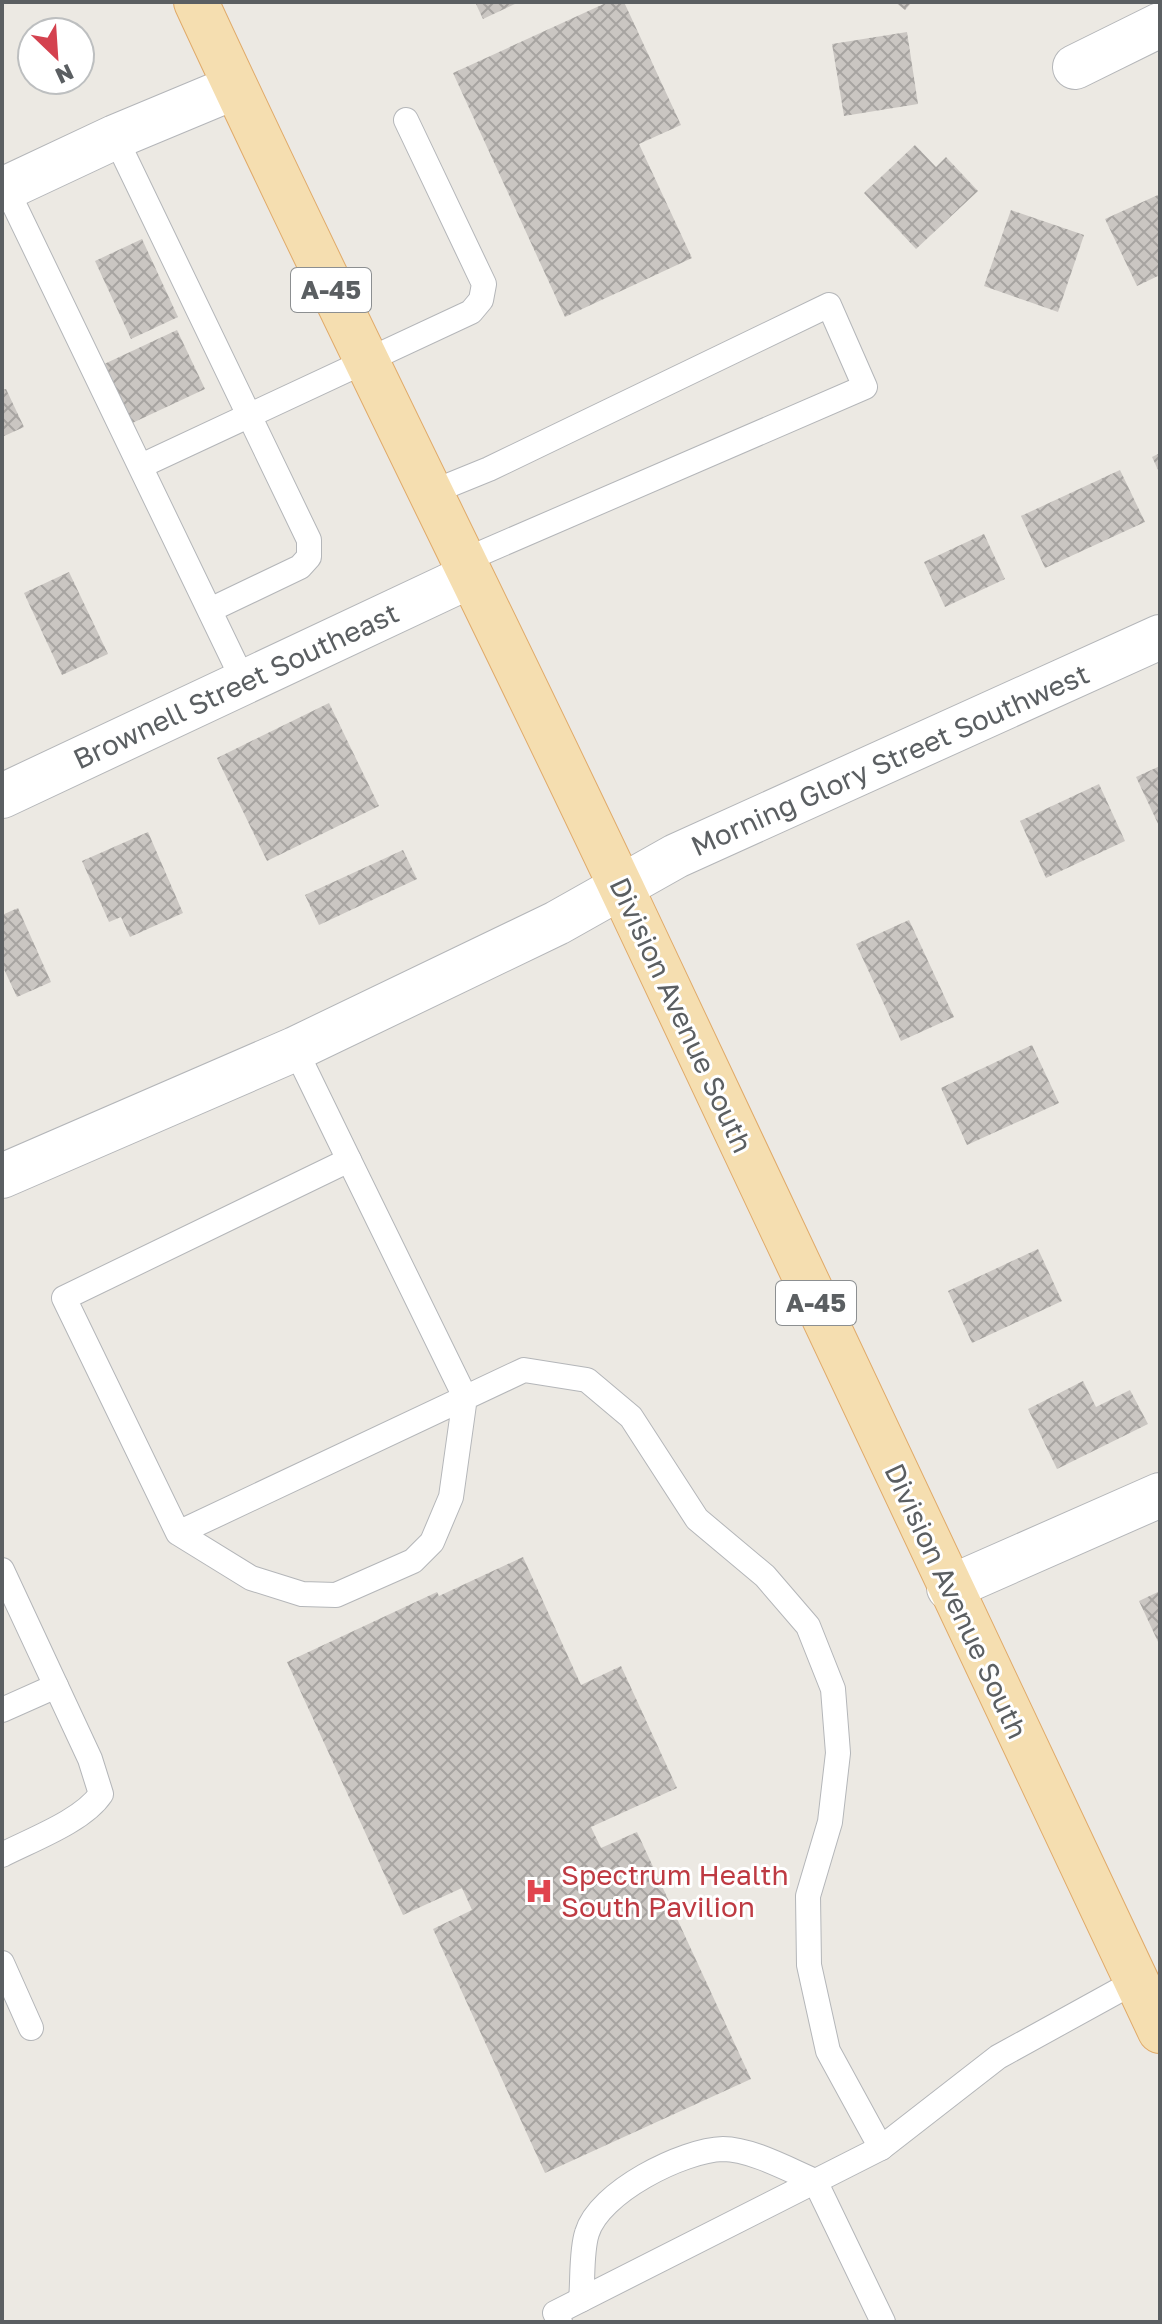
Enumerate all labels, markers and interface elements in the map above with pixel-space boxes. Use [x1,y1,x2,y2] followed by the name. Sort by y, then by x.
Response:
[16,16,96,96] north arrow
[51,59,78,90] text: N
[291,268,371,312] road number: A-45
[68,596,404,776] street label: Brownell Street Southeast
[686,657,1094,862] street label: Morning Glory Street Southwest
[603,872,760,1158] street label: Division Avenue South
[776,1281,856,1325] road number: A-45
[878,1458,1035,1744] street label: Division Avenue South
[561,1858,789,1923] place label: Spectrum Health South Pavilion
[524,1876,554,1906] hospital icon: Spectrum Health South Pavilion

